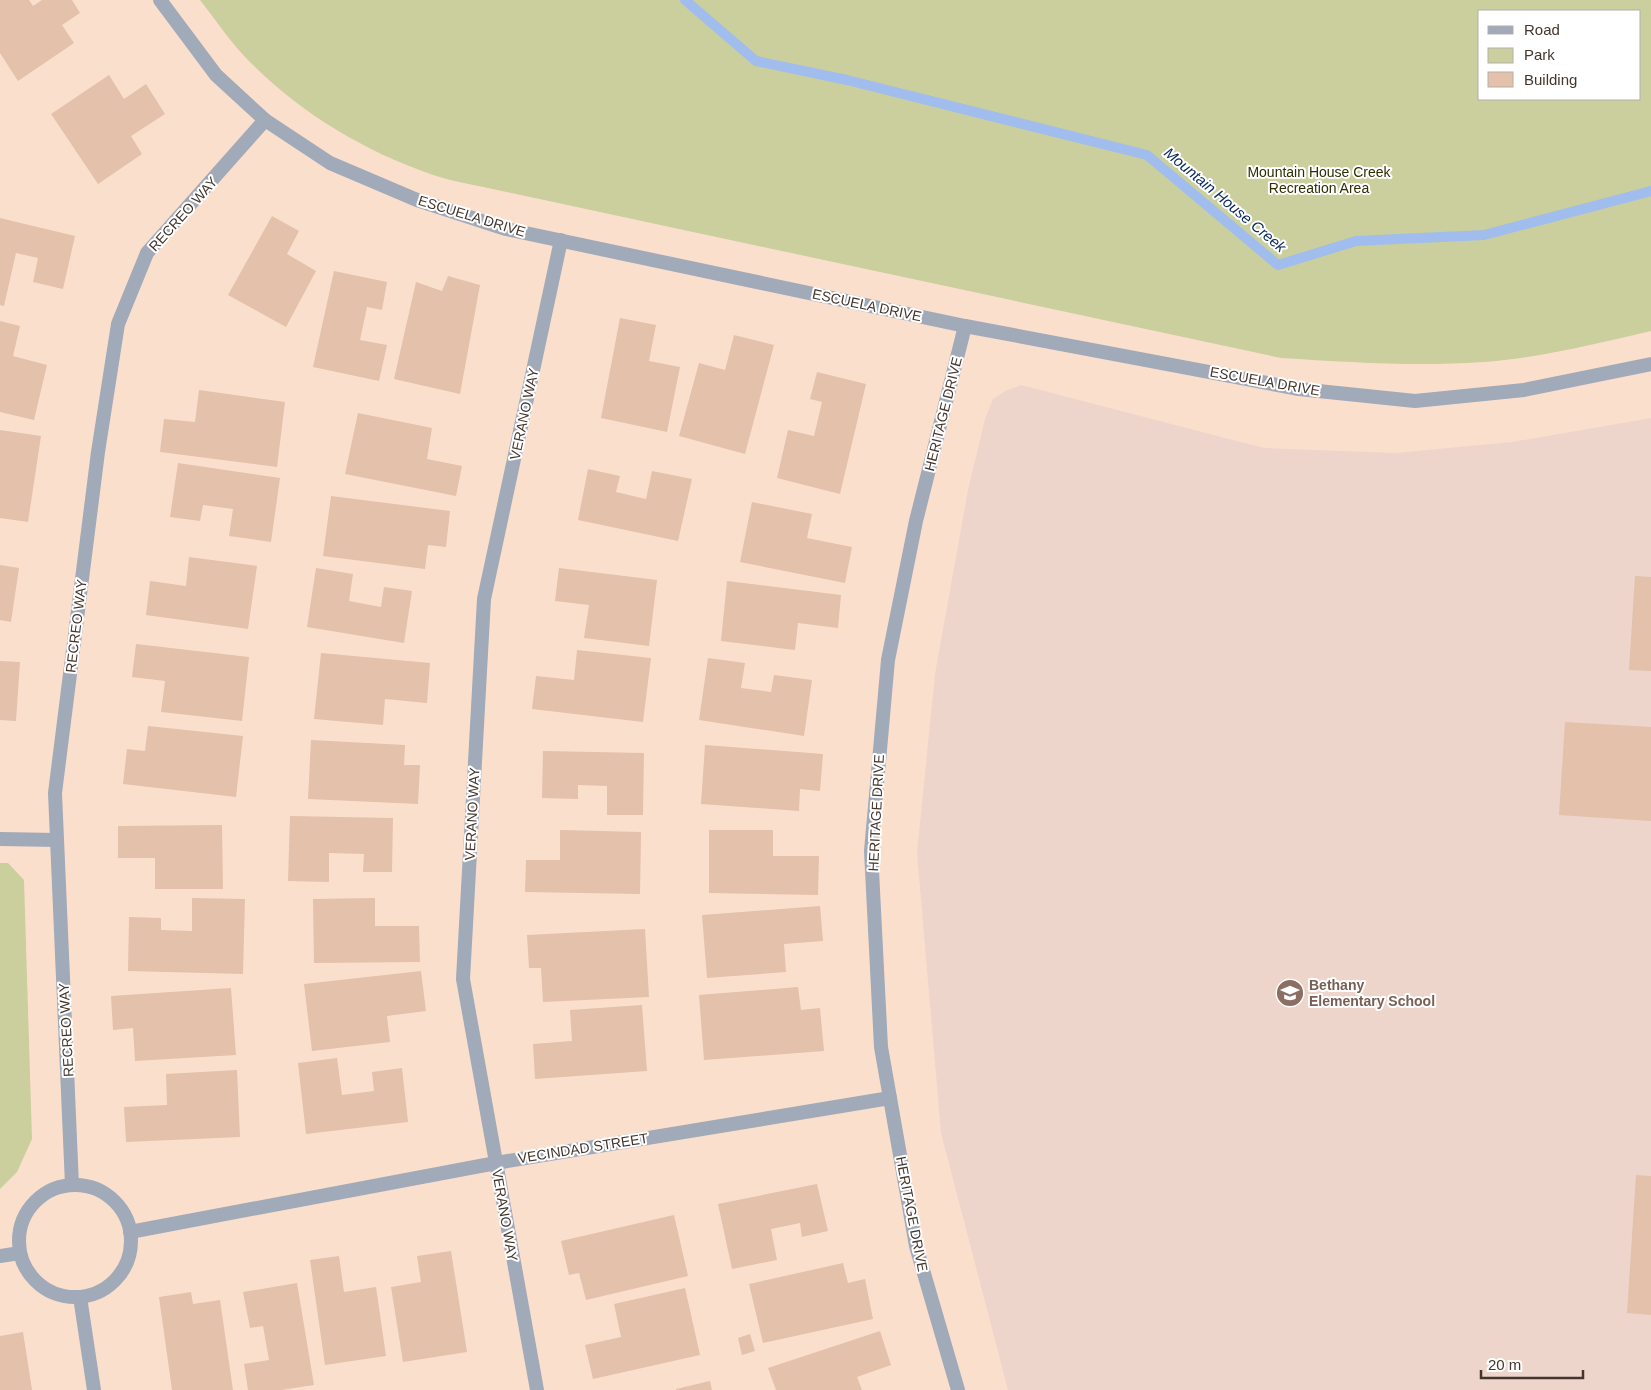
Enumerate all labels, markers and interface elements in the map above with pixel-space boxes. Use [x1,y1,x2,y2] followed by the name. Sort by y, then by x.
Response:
[1478,10,1641,100] legend
[1524,21,1560,38] text: Road
[1524,46,1555,63] text: Park
[1524,71,1577,88] text: Building
[1161,144,1291,256] water label: Mountain House Creek
[1247,164,1392,196] park label: Mountain House Creek Recreation Area
[146,173,221,254] street label: RECREO WAY
[416,192,528,240] street label: ESCUELA DRIVE
[811,286,923,324] street label: ESCUELA DRIVE
[921,355,965,473] street label: HERITAGE DRIVE
[1209,363,1321,399] street label: ESCUELA DRIVE
[506,366,542,461] street label: VERANO WAY
[62,578,90,674] street label: RECREO WAY
[865,754,887,872] street label: HERITAGE DRIVE
[462,766,482,861] street label: VERANO WAY
[1309,977,1435,1009] place label: Bethany Elementary School
[1275,978,1305,1008] school or university icon: Bethany Elementary School
[56,982,76,1077] street label: RECREO WAY
[517,1130,650,1166] street label: VECINDAD STREET
[893,1155,931,1273] street label: HERITAGE DRIVE
[489,1168,521,1263] street label: VERANO WAY
[1481,1348,1584,1380] scale bar
[1488,1356,1521,1373] text: 20 m

